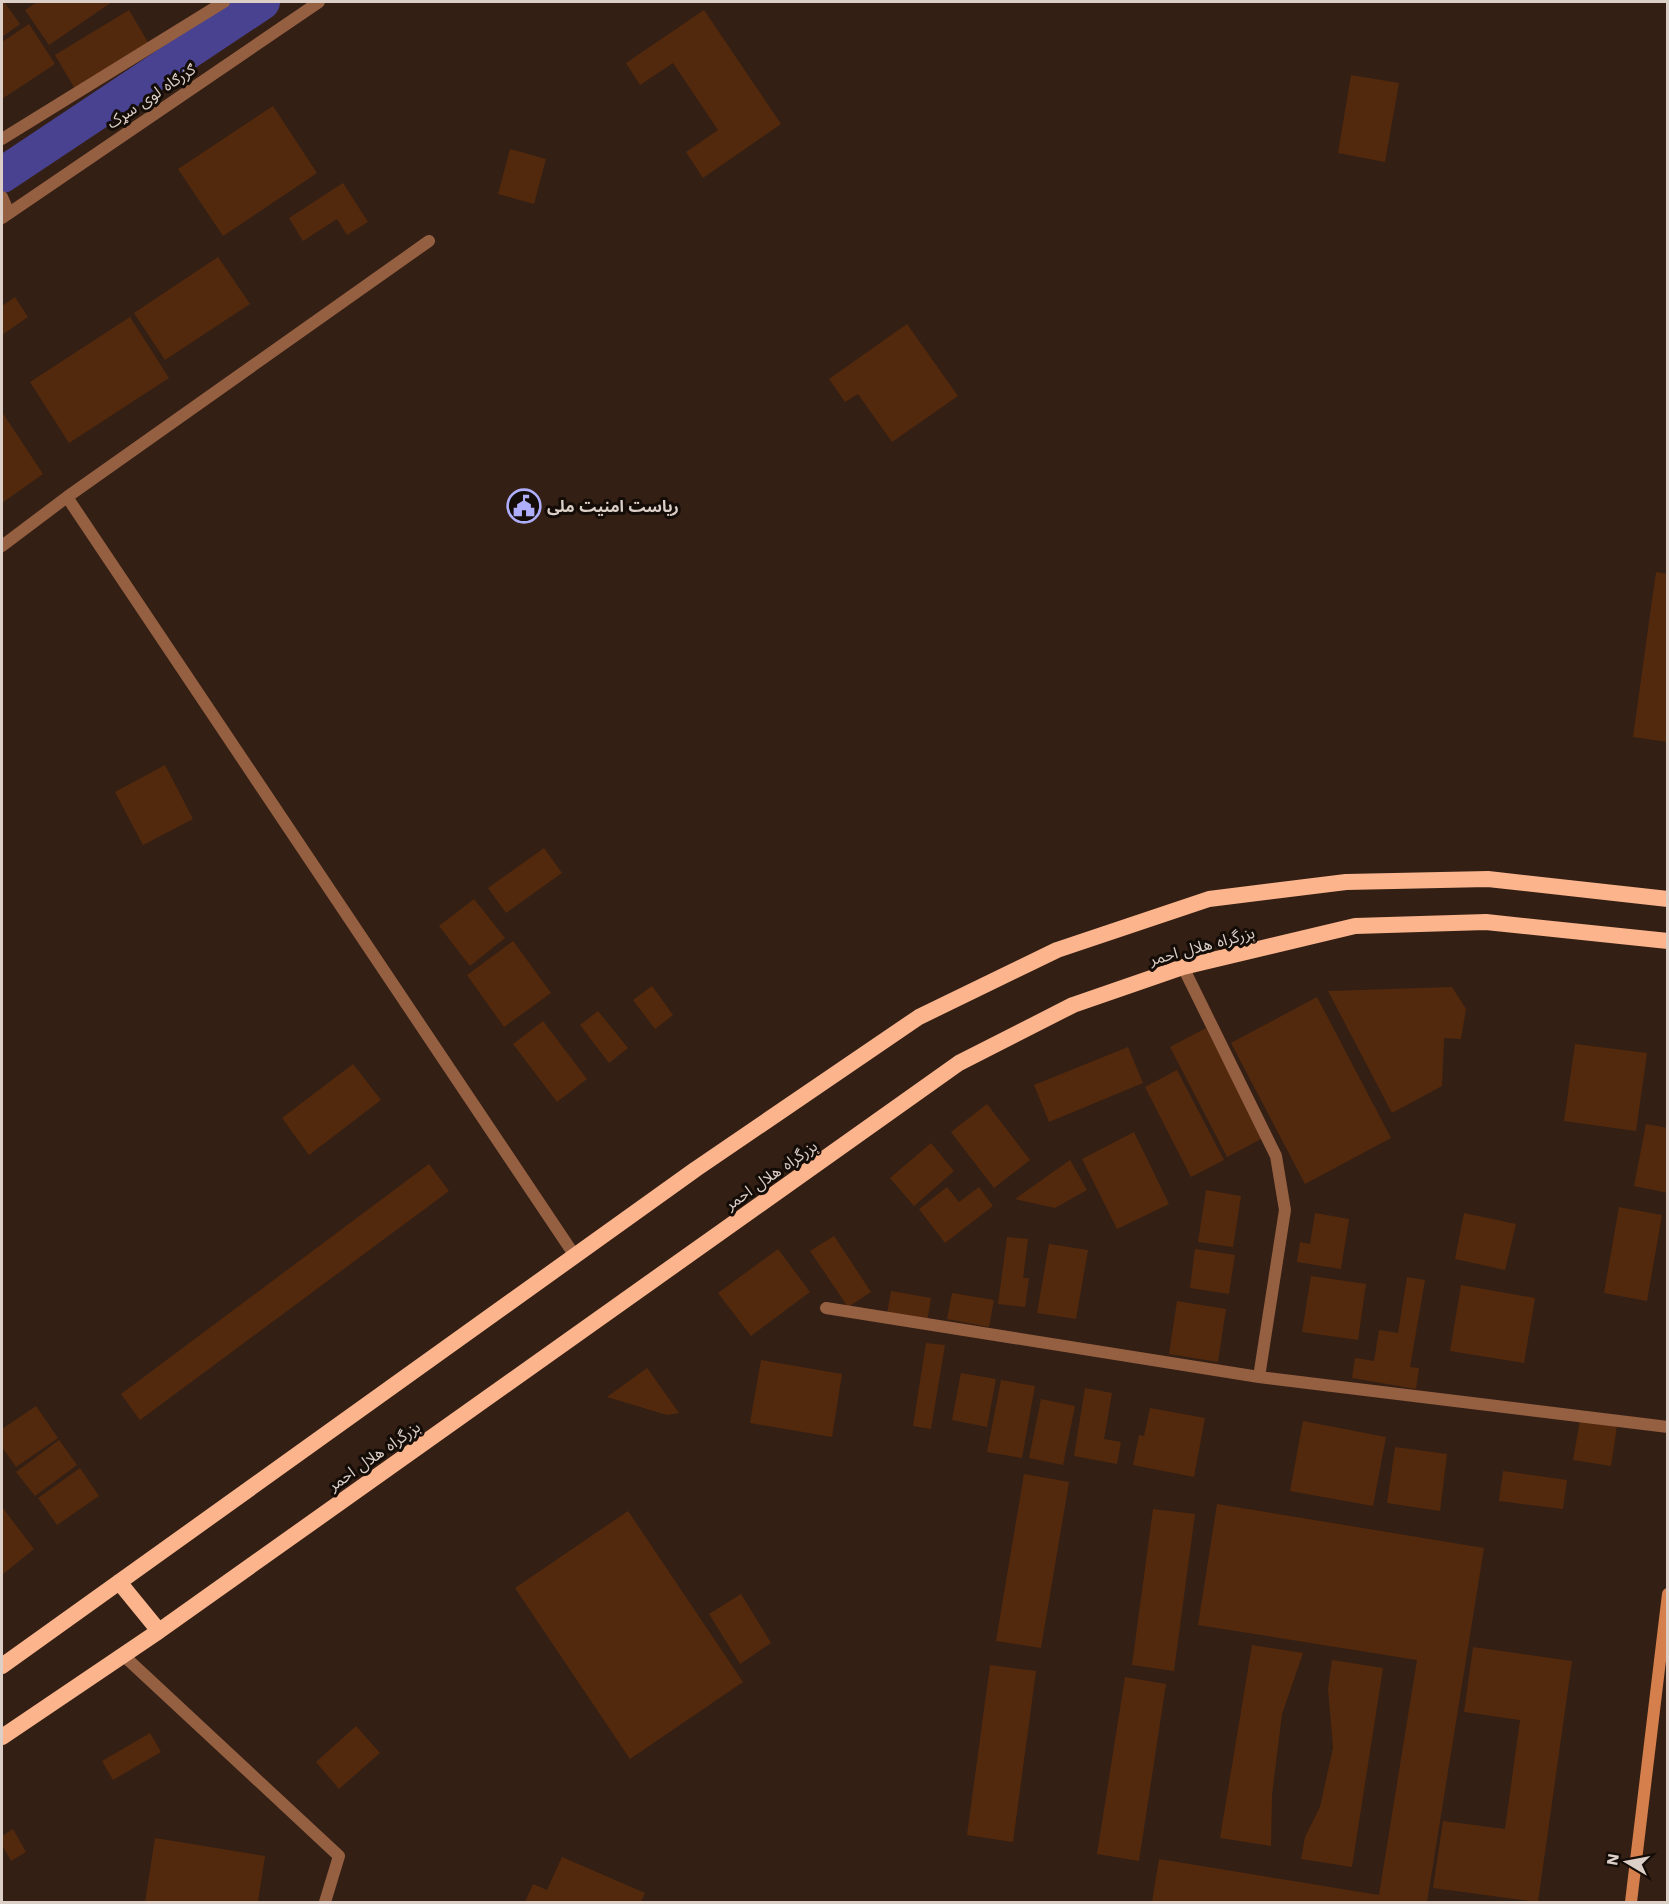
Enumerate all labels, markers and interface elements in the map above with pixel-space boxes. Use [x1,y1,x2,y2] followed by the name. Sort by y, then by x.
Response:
[103,59,200,133] street label: ګزرګاه لوی سړک
[506,488,542,524] public building icon: ریاست امنیت ملی
[547,497,679,516] place label: ریاست امنیت ملی
[1146,923,1257,970] street label: بزرگراه هلال احمر
[720,1136,821,1215] street label: بزرگراه هلال احمر
[323,1417,424,1496] street label: بزرگراه هلال احمر
[1597,1832,1657,1892] north arrow
[1602,1852,1623,1867] text: N

